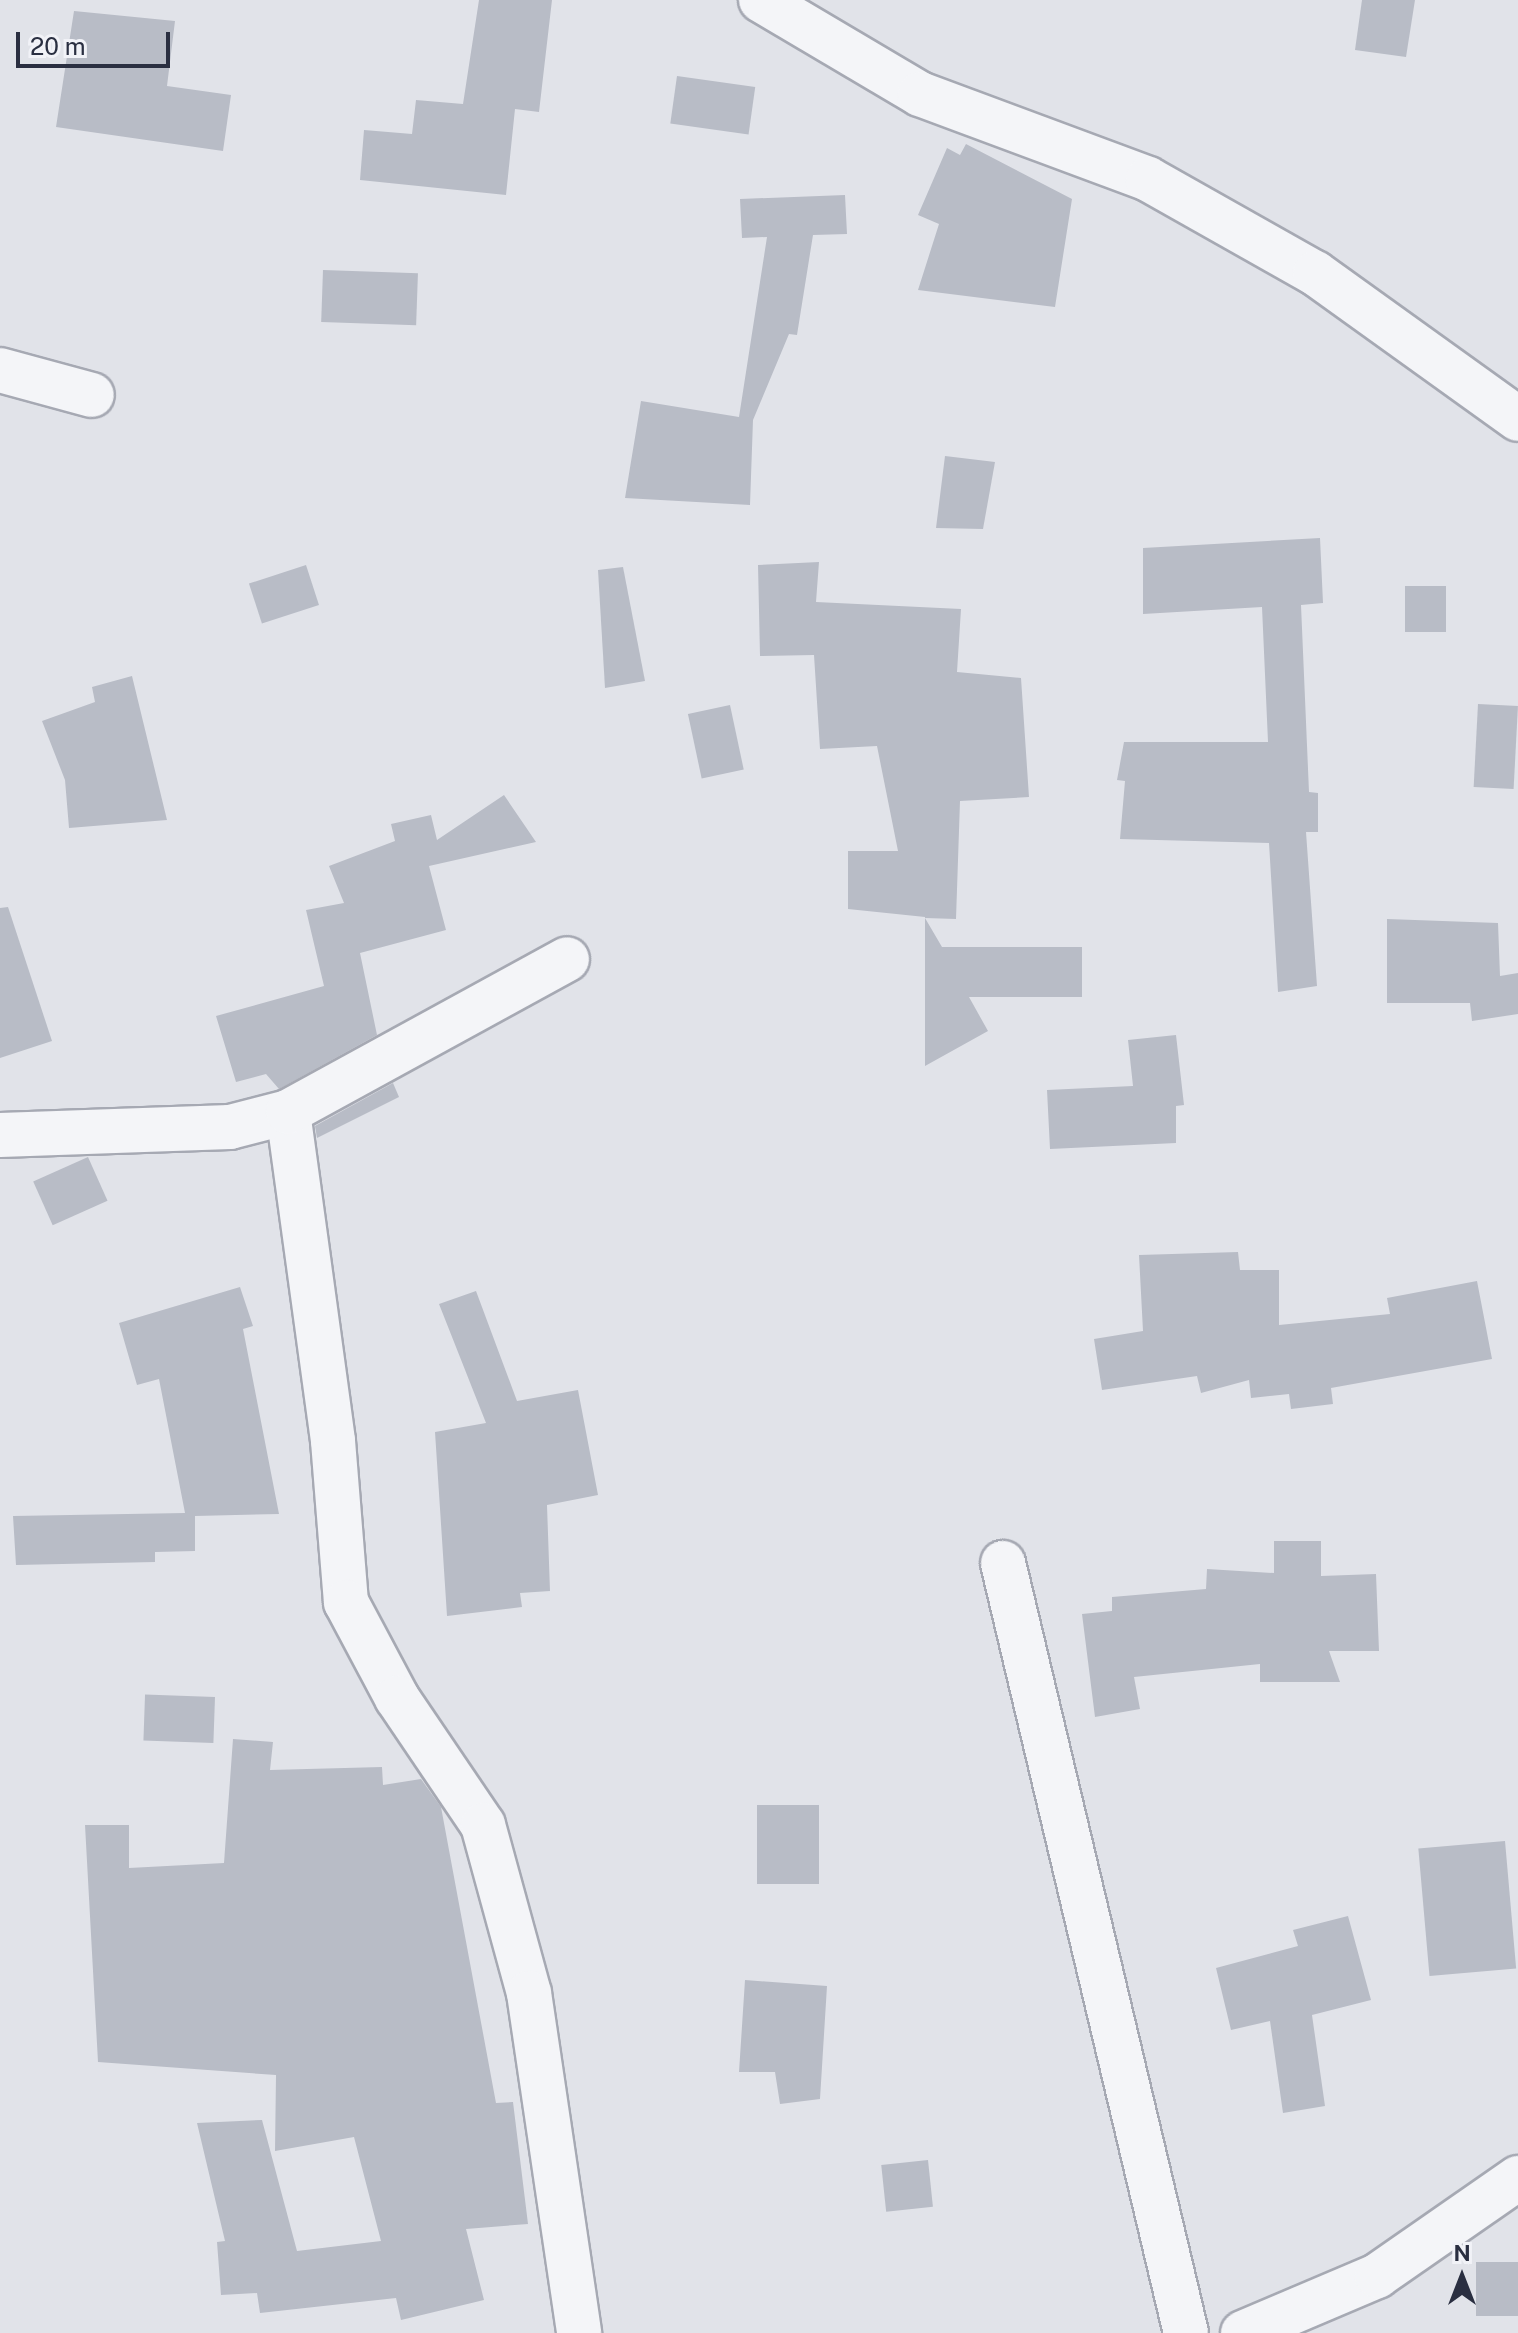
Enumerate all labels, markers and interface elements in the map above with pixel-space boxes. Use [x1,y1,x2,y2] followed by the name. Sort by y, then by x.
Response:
[20,16,174,66] scale bar
[30,32,86,60] text: 20 m
[1422,2237,1502,2317] north arrow
[1453,2240,1471,2266] text: N

